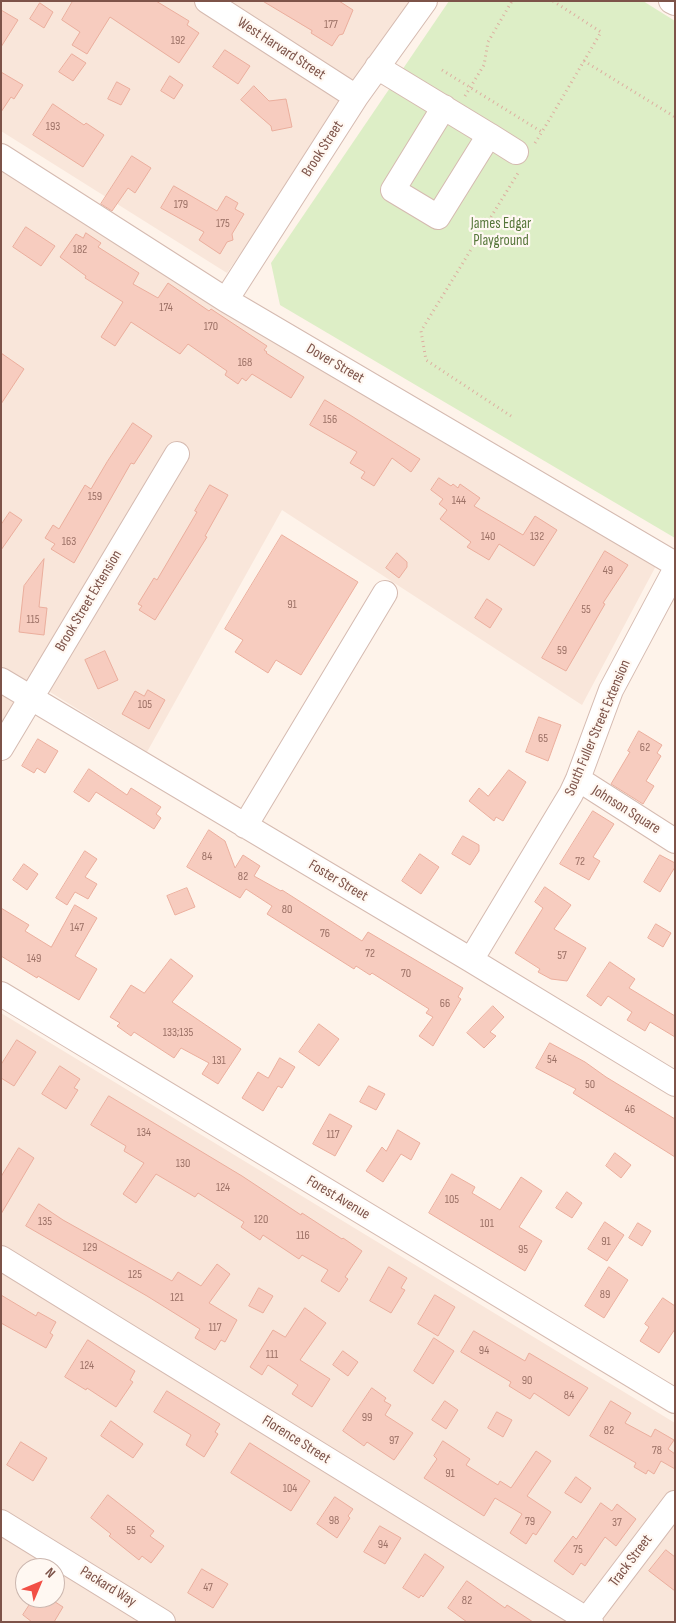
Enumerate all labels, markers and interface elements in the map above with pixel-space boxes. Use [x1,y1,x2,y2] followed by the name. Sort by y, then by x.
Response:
[234,14,328,84] street label: West Harvard Street
[324,18,338,32] house number: 177
[171,34,185,48] house number: 192
[298,118,348,180] street label: Brook Street
[46,120,60,134] house number: 193
[174,198,188,212] house number: 179
[471,215,531,250] park label: James Edgar Playground
[216,217,230,231] house number: 175
[73,243,87,257] house number: 182
[159,301,173,315] house number: 174
[204,320,218,334] house number: 170
[303,340,367,388] street label: Dover Street
[238,356,252,370] house number: 168
[323,413,337,427] house number: 156
[88,490,102,504] house number: 159
[452,494,466,508] house number: 144
[481,530,495,544] house number: 140
[530,530,544,544] house number: 132
[62,535,76,549] house number: 163
[52,547,126,655] street label: Brook Street Extension
[603,564,613,578] house number: 49
[287,598,297,612] house number: 91
[581,603,591,617] house number: 55
[26,613,40,627] house number: 115
[557,644,567,658] house number: 59
[561,657,635,799] street label: South Fuller Street Extension
[138,698,152,712] house number: 105
[538,732,548,746] house number: 65
[640,741,650,755] house number: 62
[588,782,664,838] street label: Johnson Square
[202,850,212,864] house number: 84
[575,855,585,869] house number: 72
[305,856,371,906] street label: Foster Street
[238,870,248,884] house number: 82
[282,903,292,917] house number: 80
[70,921,84,935] house number: 147
[320,927,330,941] house number: 76
[365,947,375,961] house number: 72
[557,949,567,963] house number: 57
[27,952,41,966] house number: 149
[401,967,411,981] house number: 70
[440,997,450,1011] house number: 66
[163,1026,193,1040] house number: 133;135
[547,1053,557,1067] house number: 54
[212,1054,226,1068] house number: 131
[585,1078,595,1092] house number: 50
[625,1103,635,1117] house number: 46
[137,1126,151,1140] house number: 134
[326,1128,340,1142] house number: 117
[176,1157,190,1171] house number: 130
[303,1172,373,1224] street label: Forest Avenue
[216,1181,230,1195] house number: 124
[445,1193,459,1207] house number: 105
[254,1213,268,1227] house number: 120
[38,1215,52,1229] house number: 135
[480,1217,494,1231] house number: 101
[296,1229,310,1243] house number: 116
[601,1235,611,1249] house number: 91
[83,1241,97,1255] house number: 129
[518,1243,528,1257] house number: 95
[128,1268,142,1282] house number: 125
[600,1288,610,1302] house number: 89
[170,1291,184,1305] house number: 121
[208,1321,222,1335] house number: 117
[479,1344,489,1358] house number: 94
[266,1348,278,1362] house number: 111
[80,1359,94,1373] house number: 124
[522,1374,532,1388] house number: 90
[564,1389,574,1403] house number: 84
[362,1411,372,1425] house number: 99
[258,1412,334,1468] street label: Florence Street
[604,1424,614,1438] house number: 82
[389,1434,399,1448] house number: 97
[652,1444,662,1458] house number: 78
[445,1467,455,1481] house number: 91
[283,1482,297,1496] house number: 104
[329,1514,339,1528] house number: 98
[525,1515,535,1529] house number: 79
[612,1516,622,1530] house number: 37
[126,1524,136,1538] house number: 55
[606,1531,656,1591] street label: Track Street
[378,1538,388,1552] house number: 94
[573,1543,583,1557] house number: 75
[15,1558,65,1608] north arrow
[77,1563,139,1611] street label: Packard Way
[42,1564,59,1581] text: N
[203,1581,213,1595] house number: 47
[462,1594,472,1608] house number: 82

